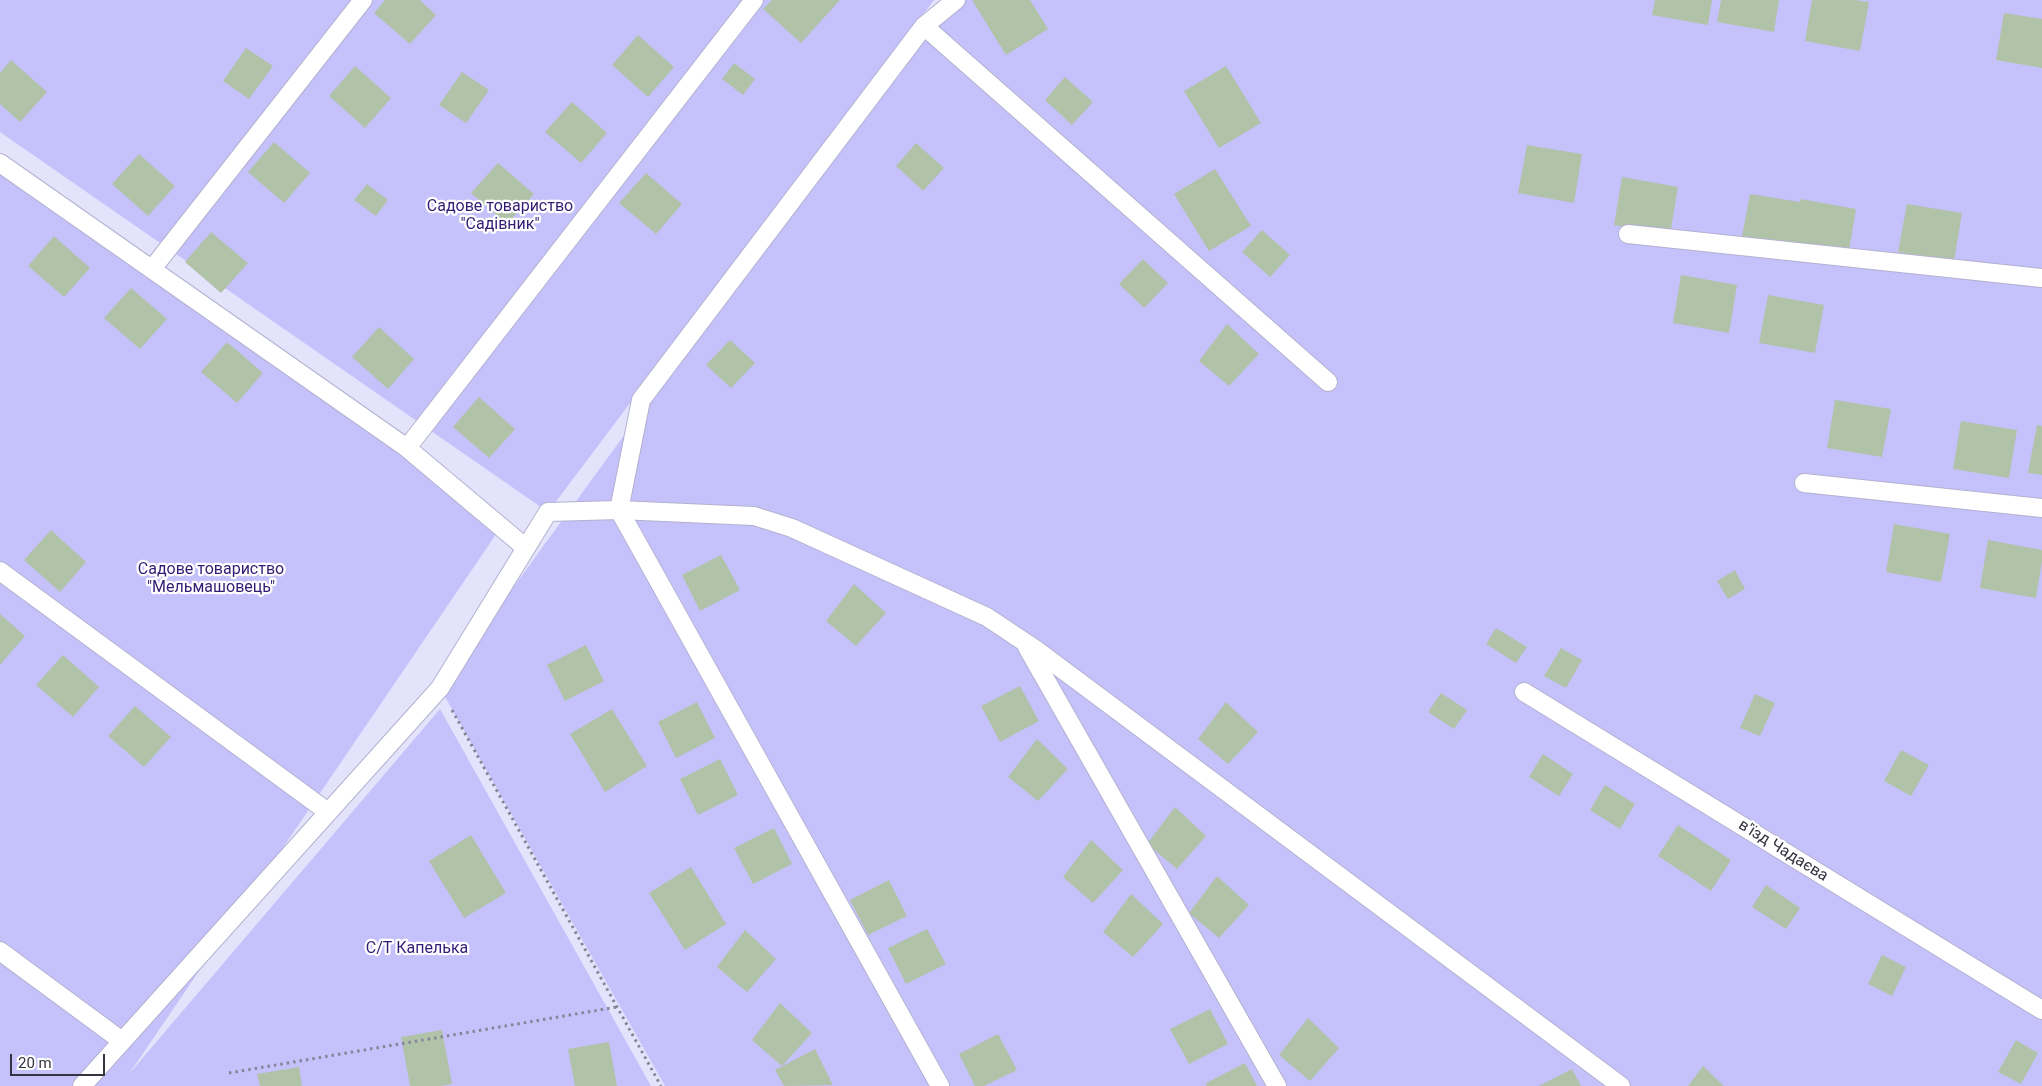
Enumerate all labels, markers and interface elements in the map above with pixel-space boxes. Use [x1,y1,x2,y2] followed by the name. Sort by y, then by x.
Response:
[427,197,573,235] park label: Садове товариство "Садівник"
[138,560,284,598] park label: Садове товариство "Мельмашовець"
[1735,816,1831,886] street label: в'їзд Чадаєва
[366,939,468,959] park label: С/Т Капелька
[12,1044,108,1076] scale bar
[18,1054,52,1072] text: 20 m

